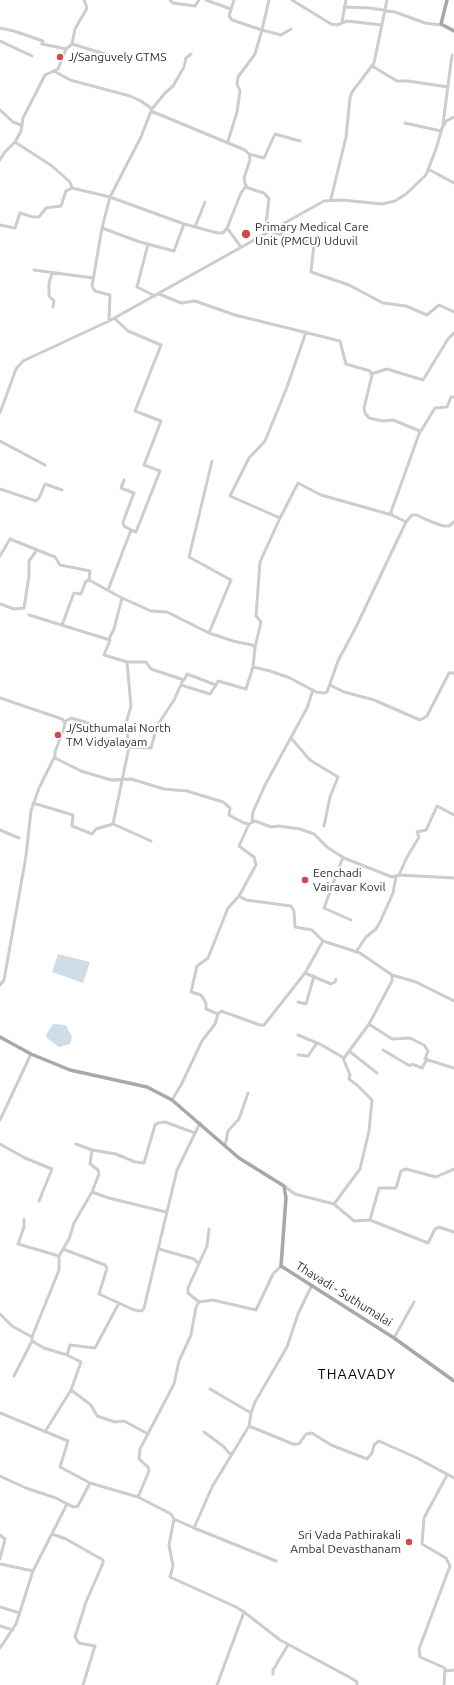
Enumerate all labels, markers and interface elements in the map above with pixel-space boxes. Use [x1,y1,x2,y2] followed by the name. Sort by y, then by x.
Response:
[68,50,167,64] place label: J/Sanguvely GTMS
[55,52,65,62] marker: J/Sanguvely GTMS
[255,220,369,248] place label: Primary Medical Care Unit (PMCU) Uduvil
[240,228,252,240] marker: Primary Medical Care Unit (PMCU) Uduvil
[66,721,171,749] place label: J/Suthumalai North TM Vidyalayam
[53,730,63,740] marker: J/Suthumalai North TM Vidyalayam
[313,866,386,894] place label: Eenchadi Vairavar Kovil
[300,875,310,885] marker: Eenchadi Vairavar Kovil
[293,1259,395,1329] street label: Thavadi - Suthumalai
[318,1366,396,1382] district label: THAAVADY
[290,1528,401,1556] place label: Sri Vada Pathirakali Ambal Devasthanam
[404,1537,414,1547] marker: Sri Vada Pathirakali Ambal Devasthanam

